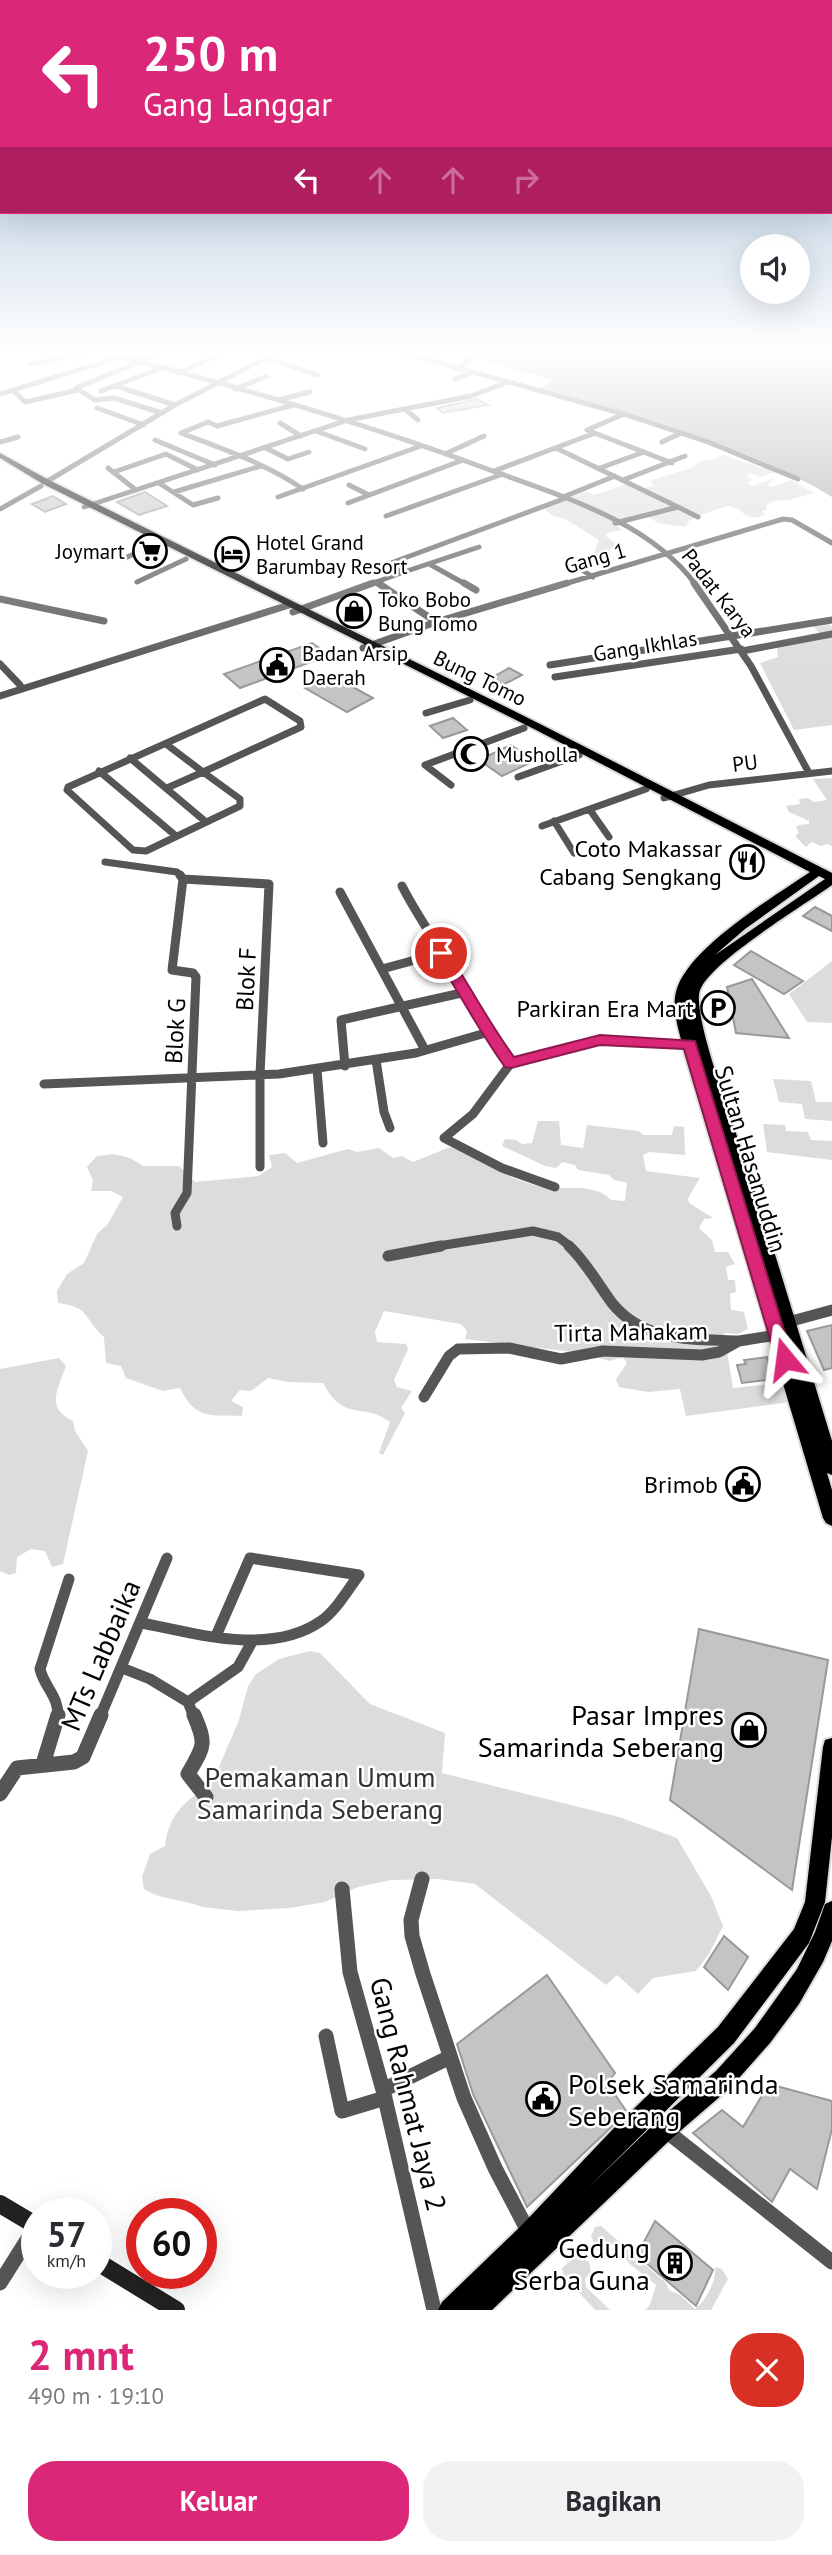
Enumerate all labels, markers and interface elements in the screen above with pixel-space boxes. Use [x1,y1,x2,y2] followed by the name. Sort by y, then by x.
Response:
[143,21,278,85] text: 250 m
[28,28,119,119] icon: left
[143,83,332,125] text: Gang Langgar
[288,161,326,199] icon: left
[361,161,399,199] icon: ahead
[434,161,472,199] icon: ahead
[507,161,545,199] icon: right
[740,234,810,304] map controls
[740,234,810,304] button: sound
[256,529,408,580] place label: Hotel Grand Barumbay Resort
[131,532,169,570] supermarket icon: Joymart
[213,535,251,573] hotel icon: Hotel Grand Barumbay Resort
[561,536,629,580] street label: Gang 1
[55,538,125,565] place label: Joymart
[676,543,762,643] street label: Padat Karya
[378,586,478,637] place label: Toko Bobo Bung Tomo
[335,592,373,630] shop icon: Toko Bobo Bung Tomo
[591,624,699,668] street label: Gang Ikhlas
[302,640,408,691] place label: Badan Arsip Daerah
[429,644,531,712] street label: Bung Tomo
[258,646,296,684] public building icon: Badan Arsip Daerah
[452,735,490,773] mosque icon: Musholla
[496,741,578,768] place label: Musholla
[731,748,759,778] street label: PU
[539,833,722,892] place label: Coto Makassar Cabang Sengkang
[728,843,766,881] restaurant icon: Coto Makassar Cabang Sengkang
[411,923,471,983] pin
[422,934,460,972] icon: arrive
[229,946,263,1012] street label: Blok F
[699,989,737,1027] parking icon: Parkiran Era Mart
[517,993,694,1024] place label: Parkiran Era Mart
[158,997,192,1065] street label: Blok G
[708,1062,794,1256] street label: Sultan Hasanuddin
[554,1315,708,1349] street label: Tirta Mahakam
[748,1322,822,1396] position arrow
[724,1465,762,1503] public building icon: Brimob
[644,1469,718,1500] place label: Brimob
[52,1574,148,1736] street label: MTs Labbaika
[478,1696,724,1765] place label: Pasar Impres Samarinda Seberang
[730,1711,768,1749] shop icon: Pasar Impres Samarinda Seberang
[197,1758,443,1827] park label: Pemakaman Umum Samarinda Seberang
[362,1973,456,2215] street label: Gang Rahmat Jaya 2
[568,2065,779,2134] place label: Polsek Samarinda Seberang
[524,2080,562,2118] public building icon: Polsek Samarinda Seberang
[126,2198,217,2289] speed limit sign: 60
[47,2211,86,2257] text: 57
[513,2229,650,2298] place label: Gedung Serba Guna
[656,2244,694,2282] building icon: Gedung Serba Guna
[47,2249,86,2272] text: km/h
[28,2327,134,2382] text: 2 mnt
[730,2333,804,2407] button: close
[28,2381,164,2410] text: 490 m · 19:10
[28,2461,409,2541] button: Keluar
[423,2461,804,2541] button: Bagikan

